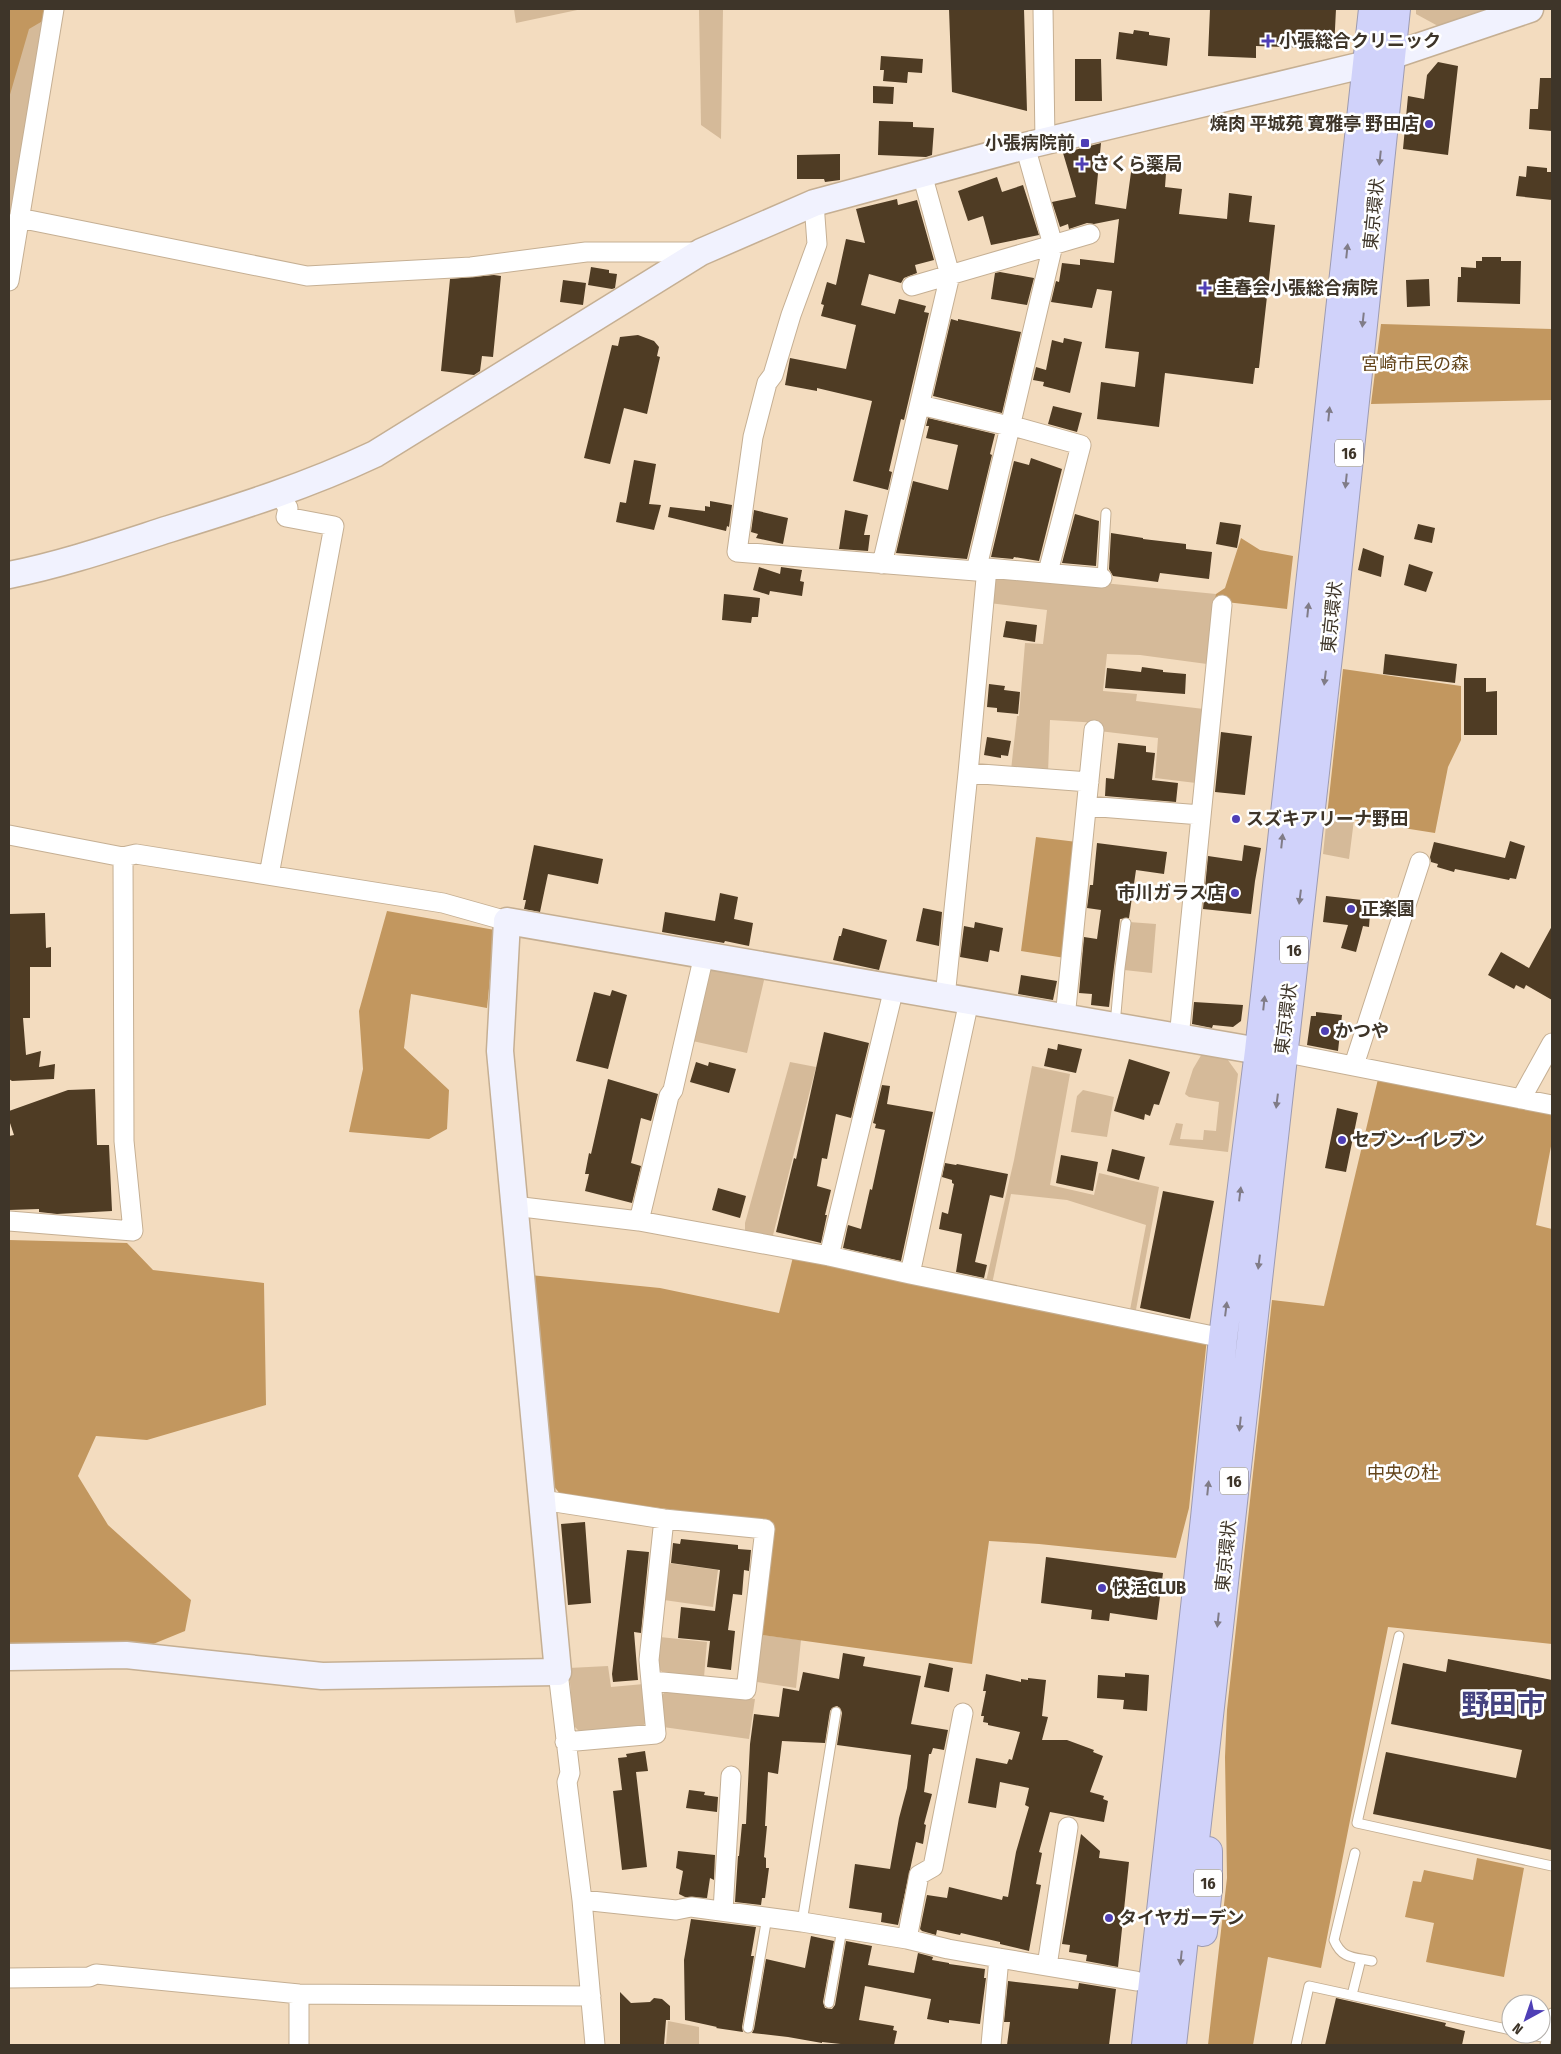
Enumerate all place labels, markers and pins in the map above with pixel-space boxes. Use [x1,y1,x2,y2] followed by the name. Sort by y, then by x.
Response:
[1279,30,1441,52] place label: 小張総合クリニック
[1261,34,1275,48] marker: 小張総合クリニック
[1210,113,1419,135] place label: 焼肉 平城苑 寛雅亭 野田店
[1423,118,1435,130] marker: 焼肉 平城苑 寛雅亭 野田店
[985,132,1075,154] place label: 小張病院前
[1079,137,1091,149] marker: 小張病院前
[1092,153,1182,175] place label: さくら薬局
[1076,158,1088,170] marker: さくら薬局
[1216,277,1378,299] place label: 圭春会小張総合病院
[1198,281,1212,295] marker: 圭春会小張総合病院
[1246,808,1408,830] place label: スズキアリーナ野田
[1230,813,1242,825] marker: スズキアリーナ野田
[1117,882,1225,904] place label: 市川ガラス店
[1229,887,1241,899] marker: 市川ガラス店
[1361,898,1415,920] place label: 正楽園
[1345,903,1357,915] marker: 正楽園
[1335,1020,1389,1042] place label: かつや
[1319,1025,1331,1037] marker: かつや
[1352,1129,1485,1151] place label: セブン-イレブン
[1336,1134,1348,1146] marker: セブン-イレブン
[1112,1577,1186,1599] place label: 快活CLUB
[1096,1582,1108,1594] marker: 快活CLUB
[1119,1907,1244,1929] place label: タイヤガーデン
[1103,1912,1115,1924] marker: タイヤガーデン

